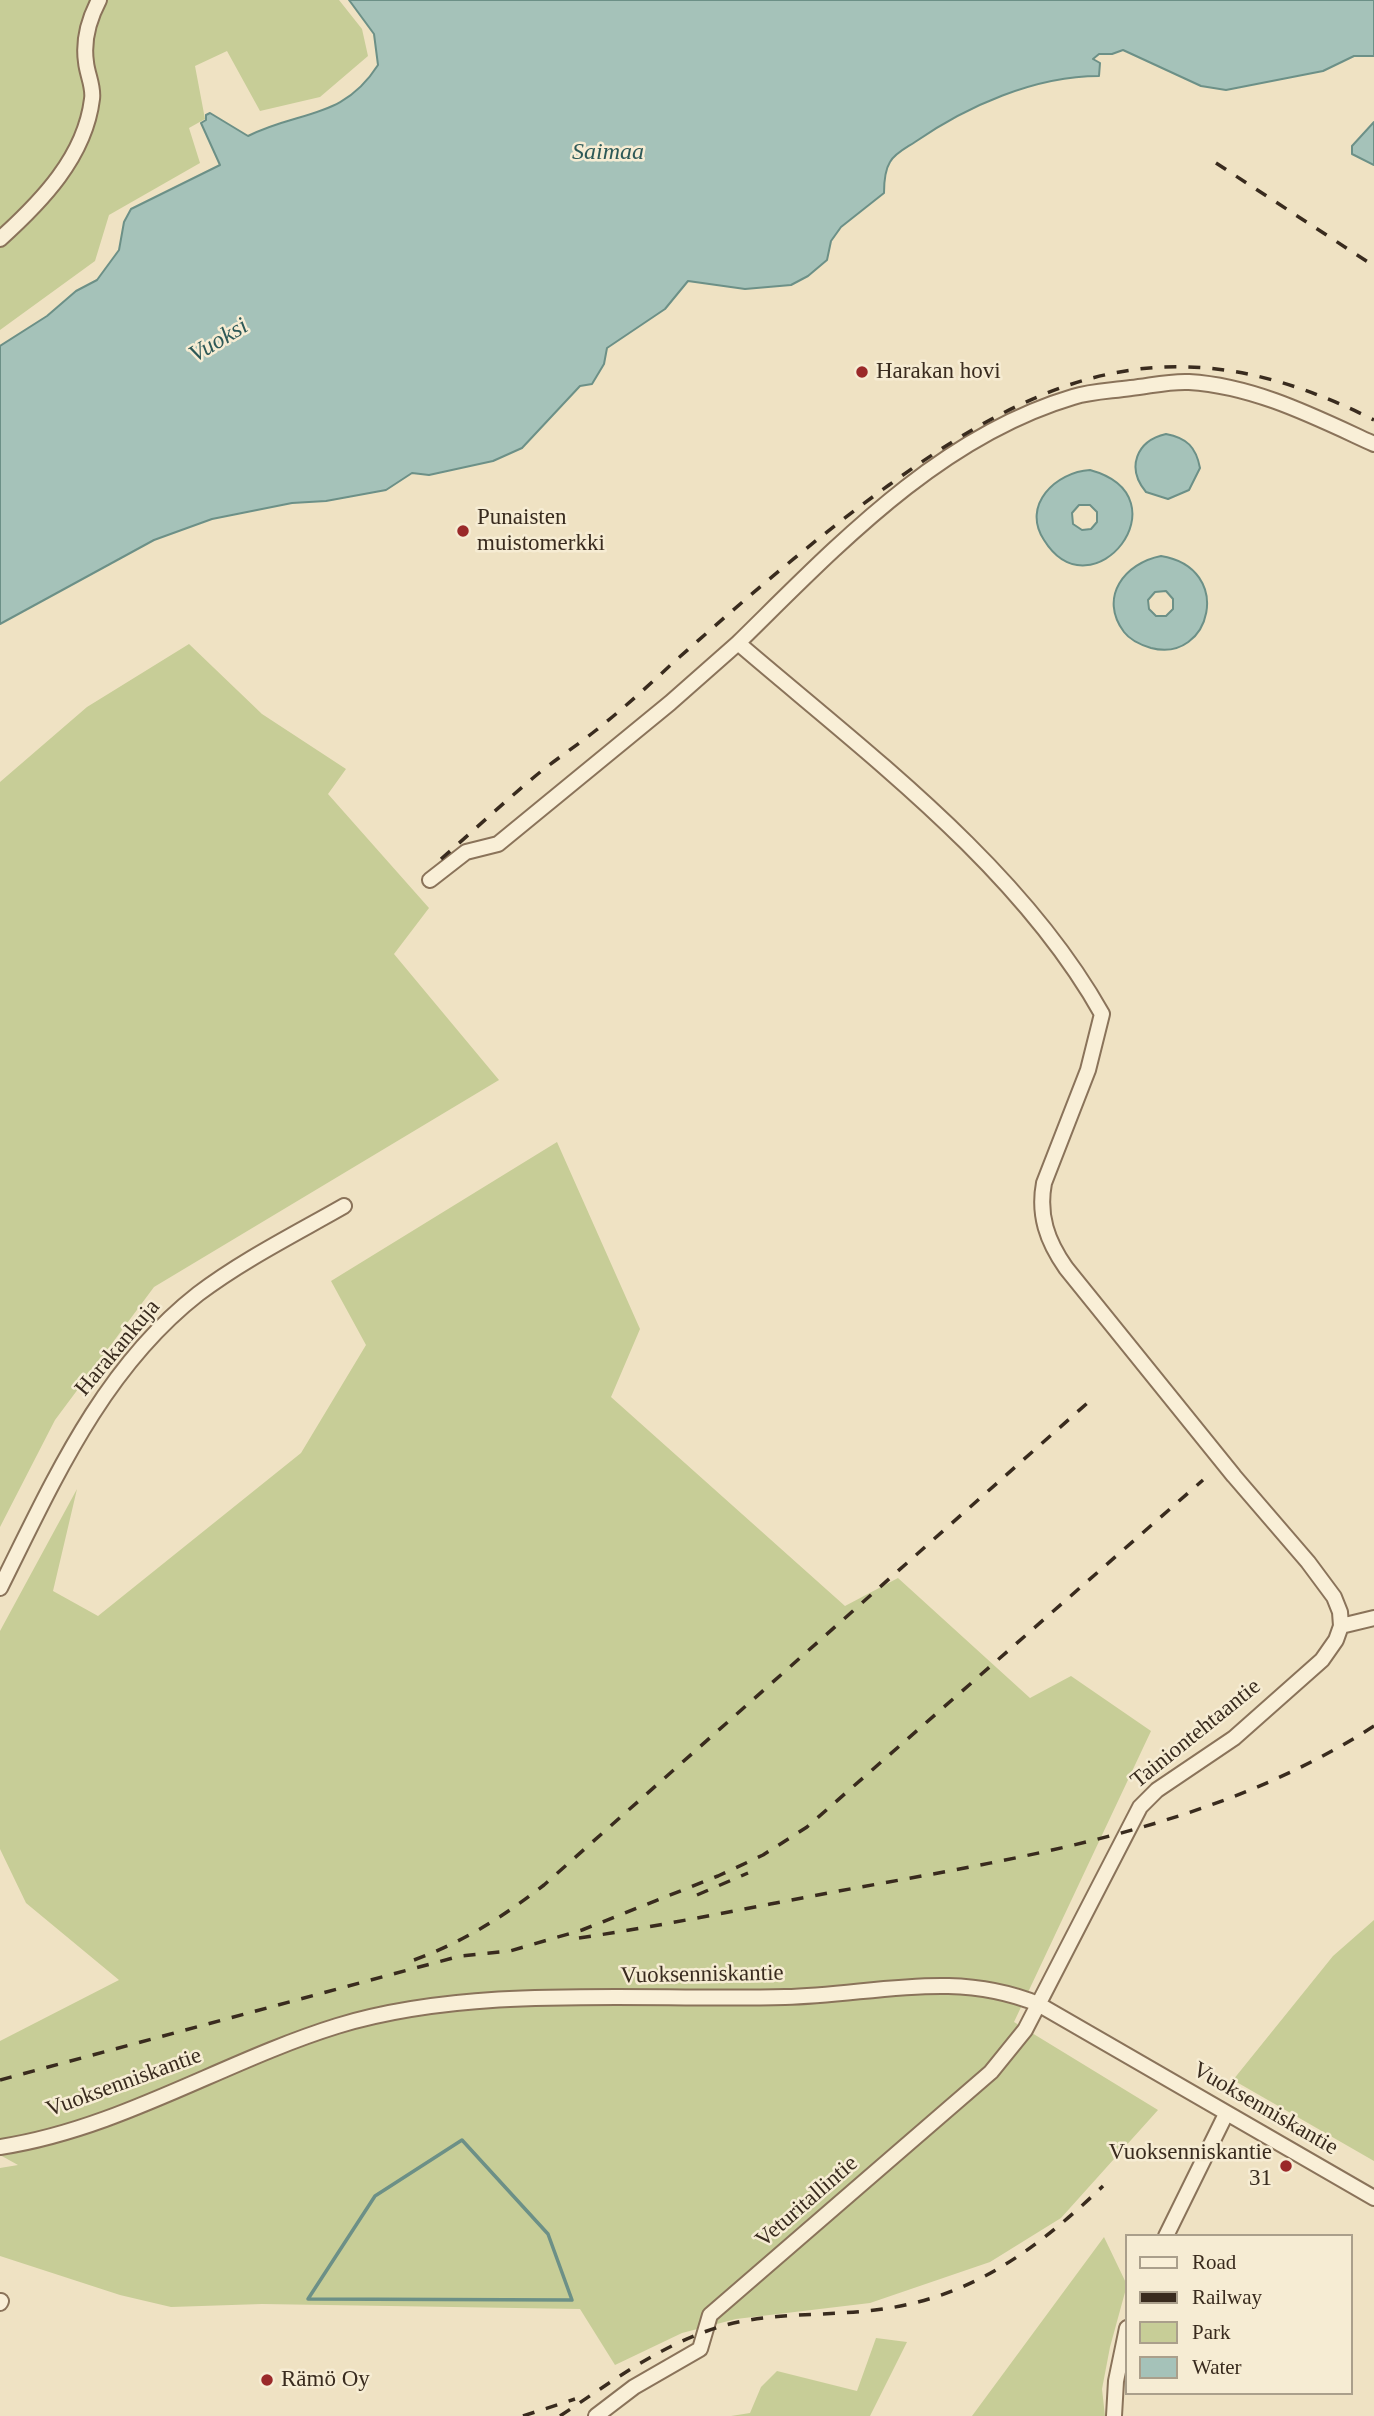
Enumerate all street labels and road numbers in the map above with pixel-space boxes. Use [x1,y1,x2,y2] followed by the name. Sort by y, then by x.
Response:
[70,1294,166,1402] street label: Harakankuja
[1125,1673,1267,1795] street label: Tainiontehtaantie
[620,1960,784,1990] street label: Vuoksenniskantie
[42,2042,206,2124] street label: Vuoksenniskantie
[1187,2056,1343,2162] street label: Vuoksenniskantie
[750,2150,864,2254] street label: Veturitallintie

